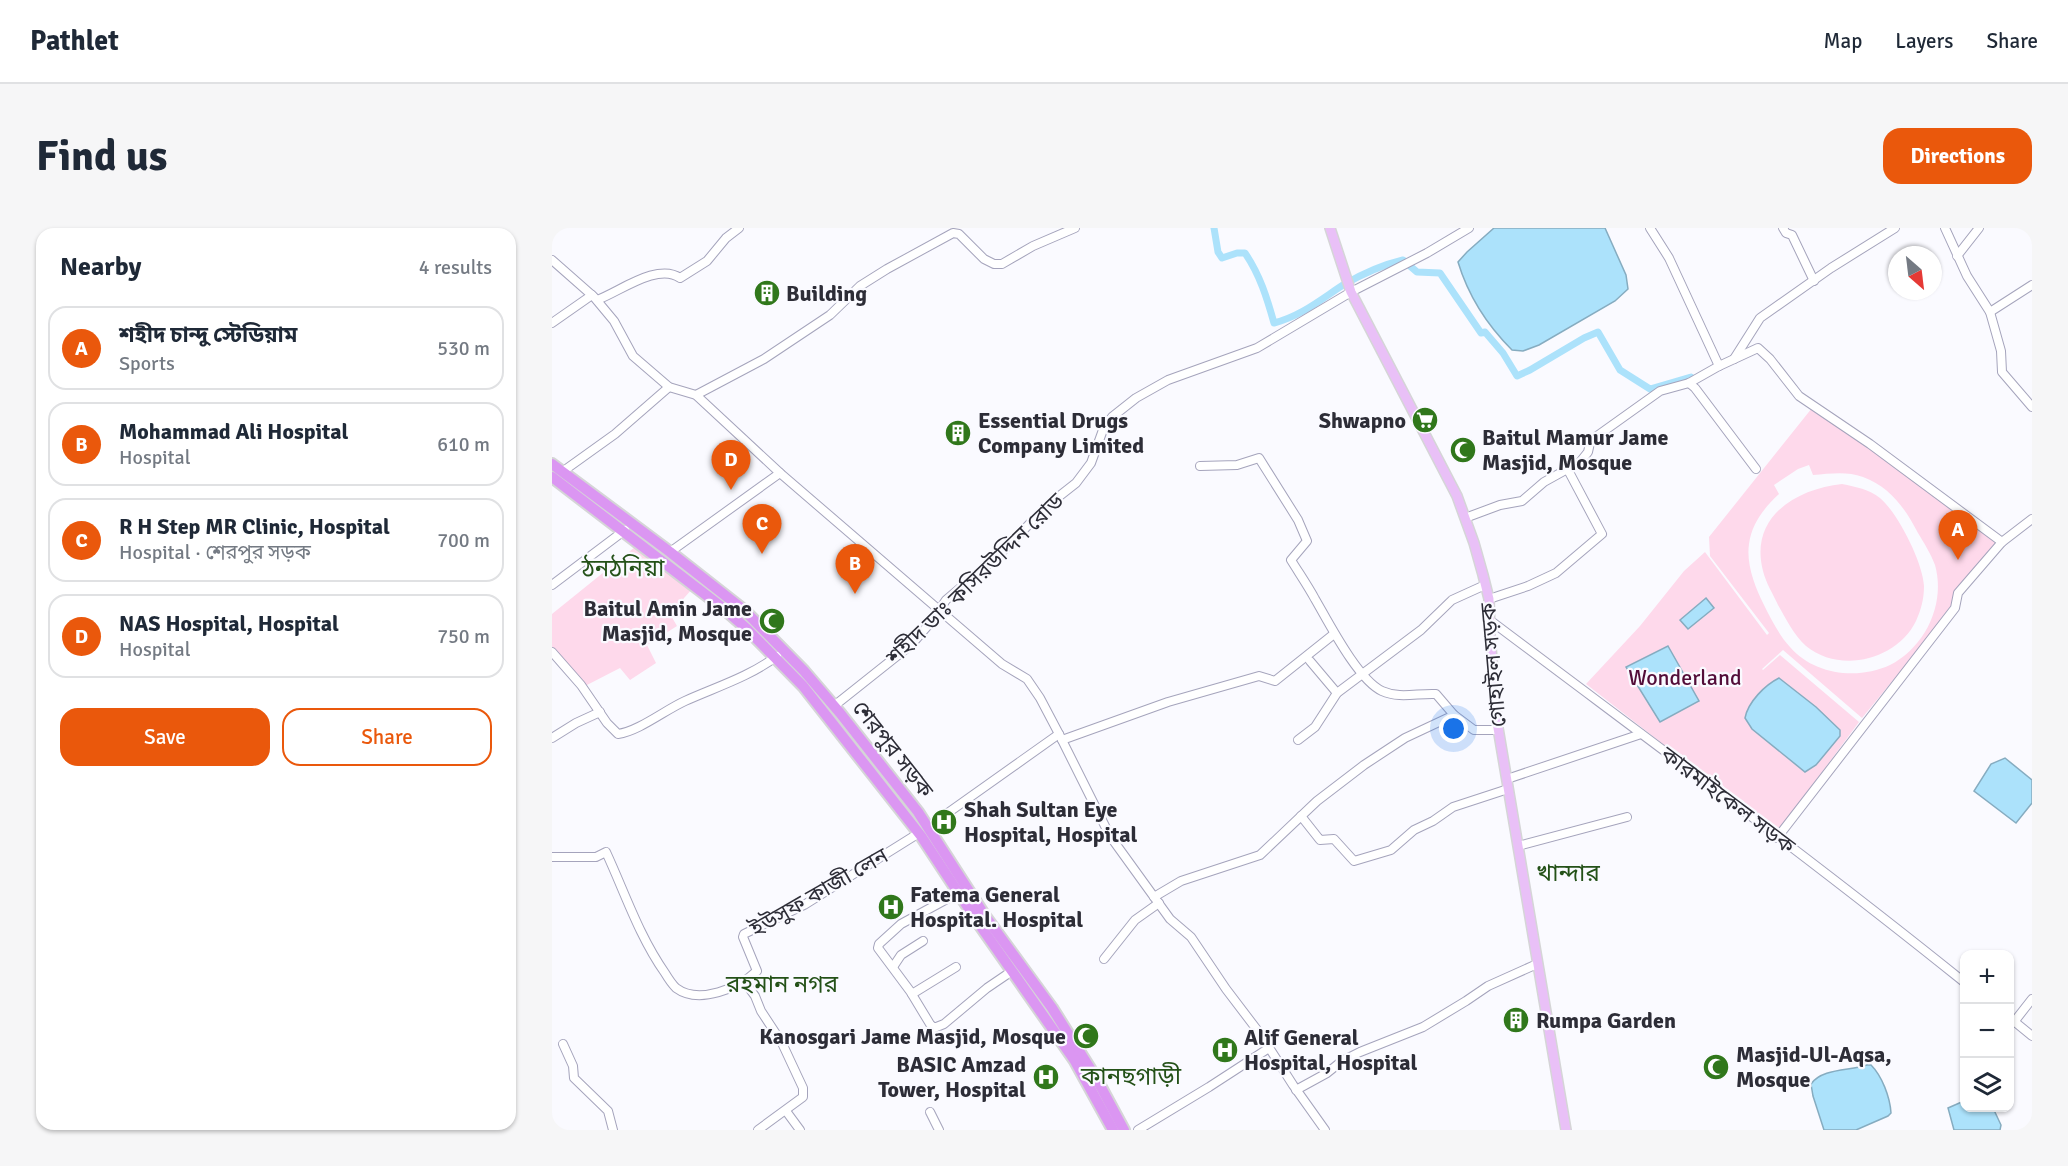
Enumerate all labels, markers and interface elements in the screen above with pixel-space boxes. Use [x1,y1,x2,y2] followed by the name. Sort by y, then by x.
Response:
[30,24,119,58] text: Pathlet
[1824,28,1862,54] text: Map
[1895,28,1953,54] text: Layers
[1986,28,2038,54] text: Share
[1883,128,2032,184] button: Directions
[36,131,167,182] text: Find us
[1888,246,1942,300] north arrow
[60,251,141,283] text: Nearby
[419,255,492,280] text: 4 results
[752,278,782,308] building icon: Building
[786,280,867,307] place label: Building
[119,321,297,348] text: শহীদ চান্দু স্টেডিয়াম
[75,336,88,361] text: A
[437,336,490,361] text: 530 m
[119,351,175,376] text: Sports
[1410,405,1440,435] supermarket icon: Shwapno
[978,407,1144,459] place label: Essential Drugs Company Limited
[1319,407,1406,434] place label: Shwapno
[119,418,348,445] text: Mohammad Ali Hospital
[943,418,973,448] building icon: Essential Drugs Company Limited
[1482,424,1668,476] place label: Baitul Mamur Jame Masjid, Mosque
[75,432,88,457] text: B
[437,432,490,457] text: 610 m
[1448,435,1478,465] mosque icon: Baitul Mamur Jame Masjid, Mosque
[712,440,750,490] pin: D
[119,445,191,470] text: Hospital
[880,487,1069,671] street label: শহীদ ডাঃ কসিরউদ্দিন রোড
[742,504,782,554] pin: C
[1938,510,1978,560] pin: A
[119,513,390,540] text: R H Step MR Clinic, Hospital
[75,528,88,553] text: C
[437,528,490,553] text: 700 m
[119,540,311,565] text: Hospital · শেরপুর সড়ক
[836,544,874,594] pin: B
[581,553,665,583] district label: ঠনঠনিয়া
[583,595,752,647] place label: Baitul Amin Jame Masjid, Mosque
[1474,602,1512,728] street label: গোহাইল সড়ক
[757,606,787,636] mosque icon: Baitul Amin Jame Masjid, Mosque
[119,610,339,637] text: NAS Hospital, Hospital
[75,624,88,649] text: D
[437,624,490,649] text: 750 m
[119,637,191,662] text: Hospital
[1628,664,1742,691] park label: Wonderland
[847,695,939,803] street label: শেরপুর সড়ক
[60,708,270,766] button: Save
[282,708,492,766] button: Share
[1439,714,1468,743] your location
[1655,740,1801,860] street label: কারমাইকেল সড়ক
[964,796,1137,848] place label: Shah Sultan Eye Hospital, Hospital
[929,807,959,837] hospital icon: Shah Sultan Eye Hospital, Hospital
[744,841,893,943] street label: ইউসুফ কাজী লেন
[1536,858,1600,888] district label: খান্দার
[910,881,1083,933] place label: Fatema General Hospital. Hospital
[876,892,906,922] hospital icon: Fatema General Hospital. Hospital
[1960,950,2014,1112] map controls
[1960,950,2014,1004] button: +
[725,969,839,999] district label: রহমান নগর
[1960,1004,2014,1058] button: −
[1501,1005,1531,1035] building icon: Rumpa Garden
[1536,1007,1676,1034] place label: Rumpa Garden
[1071,1021,1101,1051] mosque icon: Kanosgari Jame Masjid, Mosque
[759,1023,1066,1050] place label: Kanosgari Jame Masjid, Mosque
[1244,1024,1417,1076] place label: Alif General Hospital, Hospital
[1210,1035,1240,1065] hospital icon: Alif General Hospital, Hospital
[1736,1041,1892,1093] place label: Masjid-Ul-Aqsa, Mosque
[878,1051,1026,1103] place label: BASIC Amzad Tower, Hospital
[1701,1052,1731,1082] mosque icon: Masjid-Ul-Aqsa, Mosque
[1960,1058,2014,1112] button: layers
[1080,1061,1182,1091] district label: কানছগাড়ী
[1031,1062,1061,1092] hospital icon: BASIC Amzad Tower, Hospital

